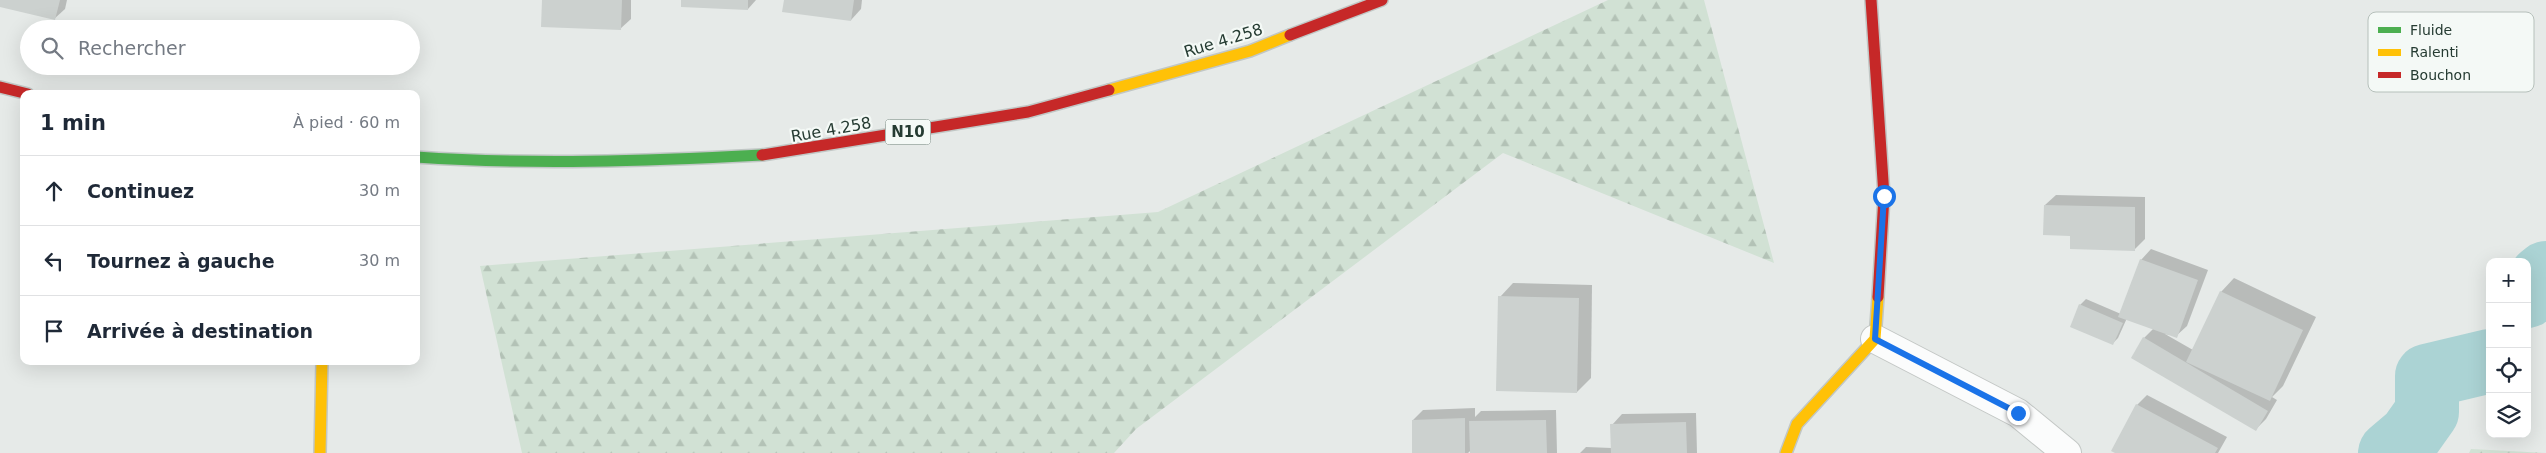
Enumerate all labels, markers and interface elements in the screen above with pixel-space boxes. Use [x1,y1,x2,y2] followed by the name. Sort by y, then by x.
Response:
[2368,12,2534,92] legend
[20,20,420,75] search box
[1182,20,1265,61] street label: Rue 4.258
[2410,22,2452,38] text: Fluide
[38,34,66,62] icon: search
[78,37,186,59] text: Rechercher
[2410,44,2459,60] text: Ralenti
[2410,67,2471,83] text: Bouchon
[40,111,106,135] text: 1 min
[293,113,400,132] text: À pied · 60 m
[789,113,873,146] street label: Rue 4.258
[886,120,930,144] road number: N10
[40,177,68,205] icon: ahead
[87,180,194,202] text: Continuez
[359,181,400,200] text: 30 m
[1873,185,1896,208] route start
[40,247,68,275] icon: left
[87,250,275,272] text: Tournez à gauche
[359,251,400,270] text: 30 m
[2486,258,2531,438] map controls
[2486,258,2531,303] button: +
[2486,303,2531,348] button: −
[40,317,68,345] icon: arrive
[87,320,313,342] text: Arrivée à destination
[2486,348,2531,393] button: locate
[2486,393,2531,438] button: layers
[2007,402,2030,425] route end

